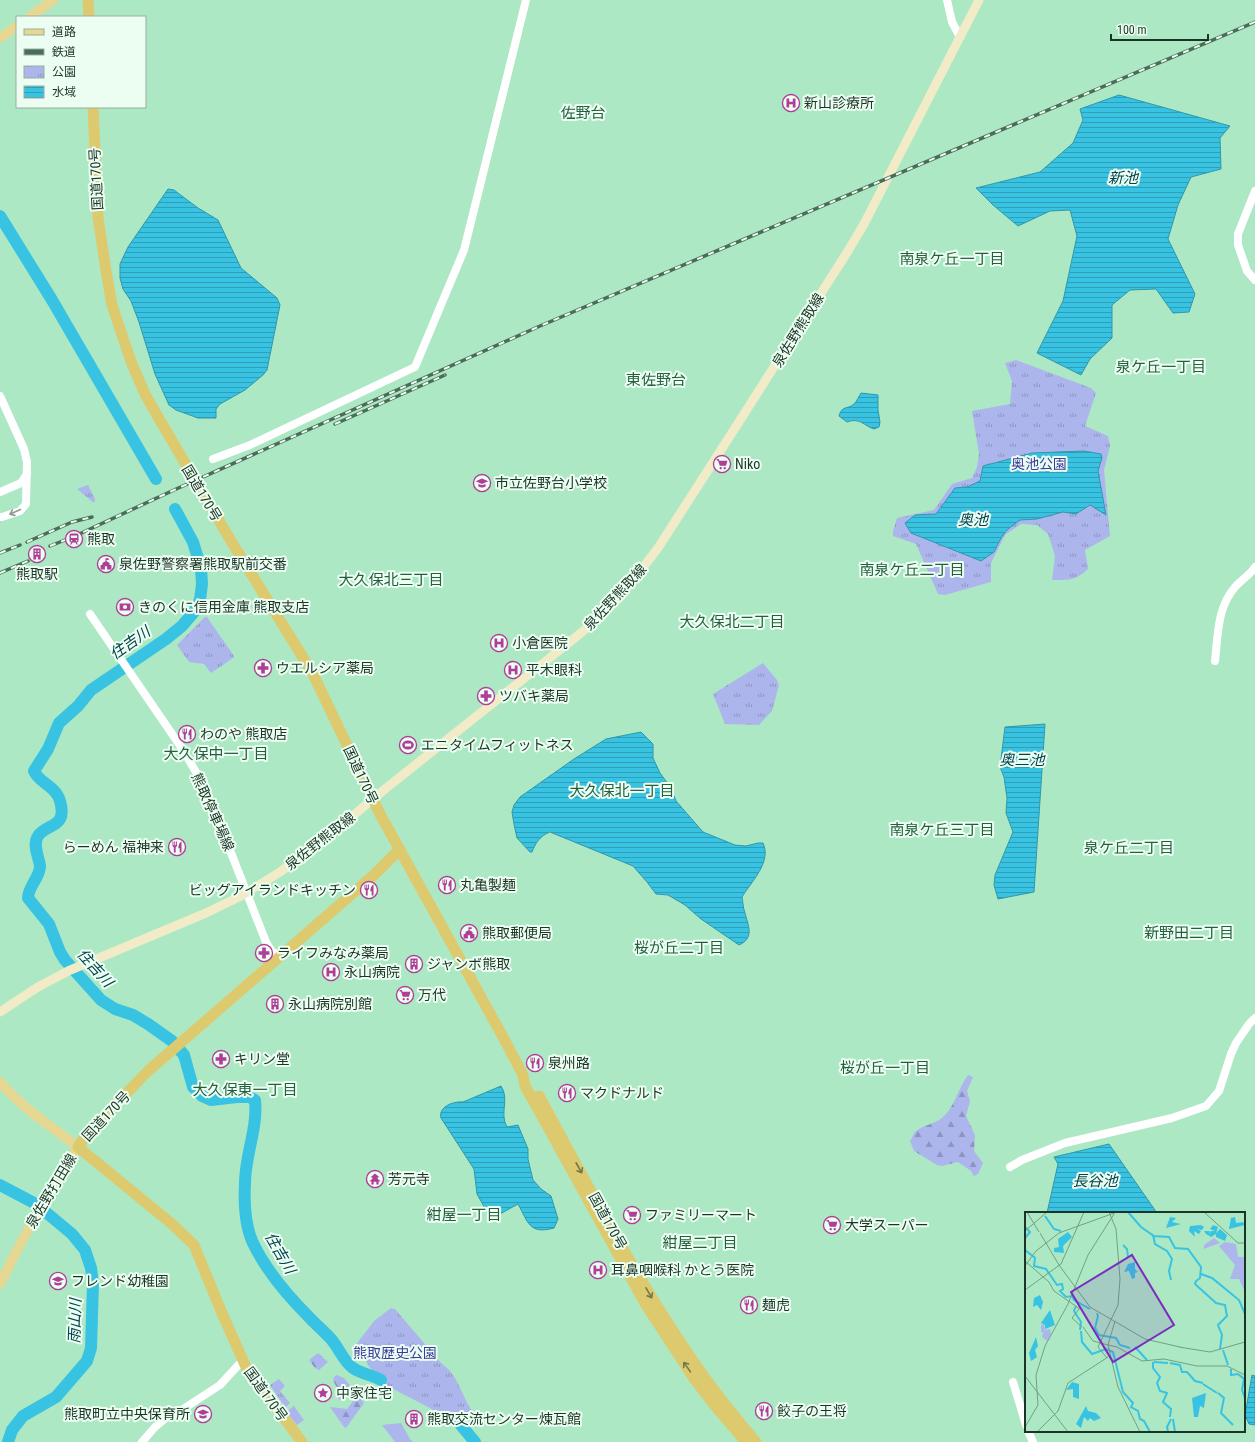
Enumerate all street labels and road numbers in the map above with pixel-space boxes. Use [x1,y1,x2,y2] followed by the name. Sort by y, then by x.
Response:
[86,147,106,211] street label: 国道170号
[769,290,827,370] street label: 泉佐野熊取線
[179,462,225,524] street label: 国道170号
[581,561,649,633] street label: 泉佐野熊取線
[340,743,382,807] street label: 国道170号
[189,770,237,854] street label: 熊取停車場線
[282,809,358,873] street label: 泉佐野熊取線
[79,1088,133,1144] street label: 国道170号
[23,1151,79,1231] street label: 泉佐野打田線
[586,1190,630,1252] street label: 国道170号
[241,1364,291,1424] street label: 国道170号

